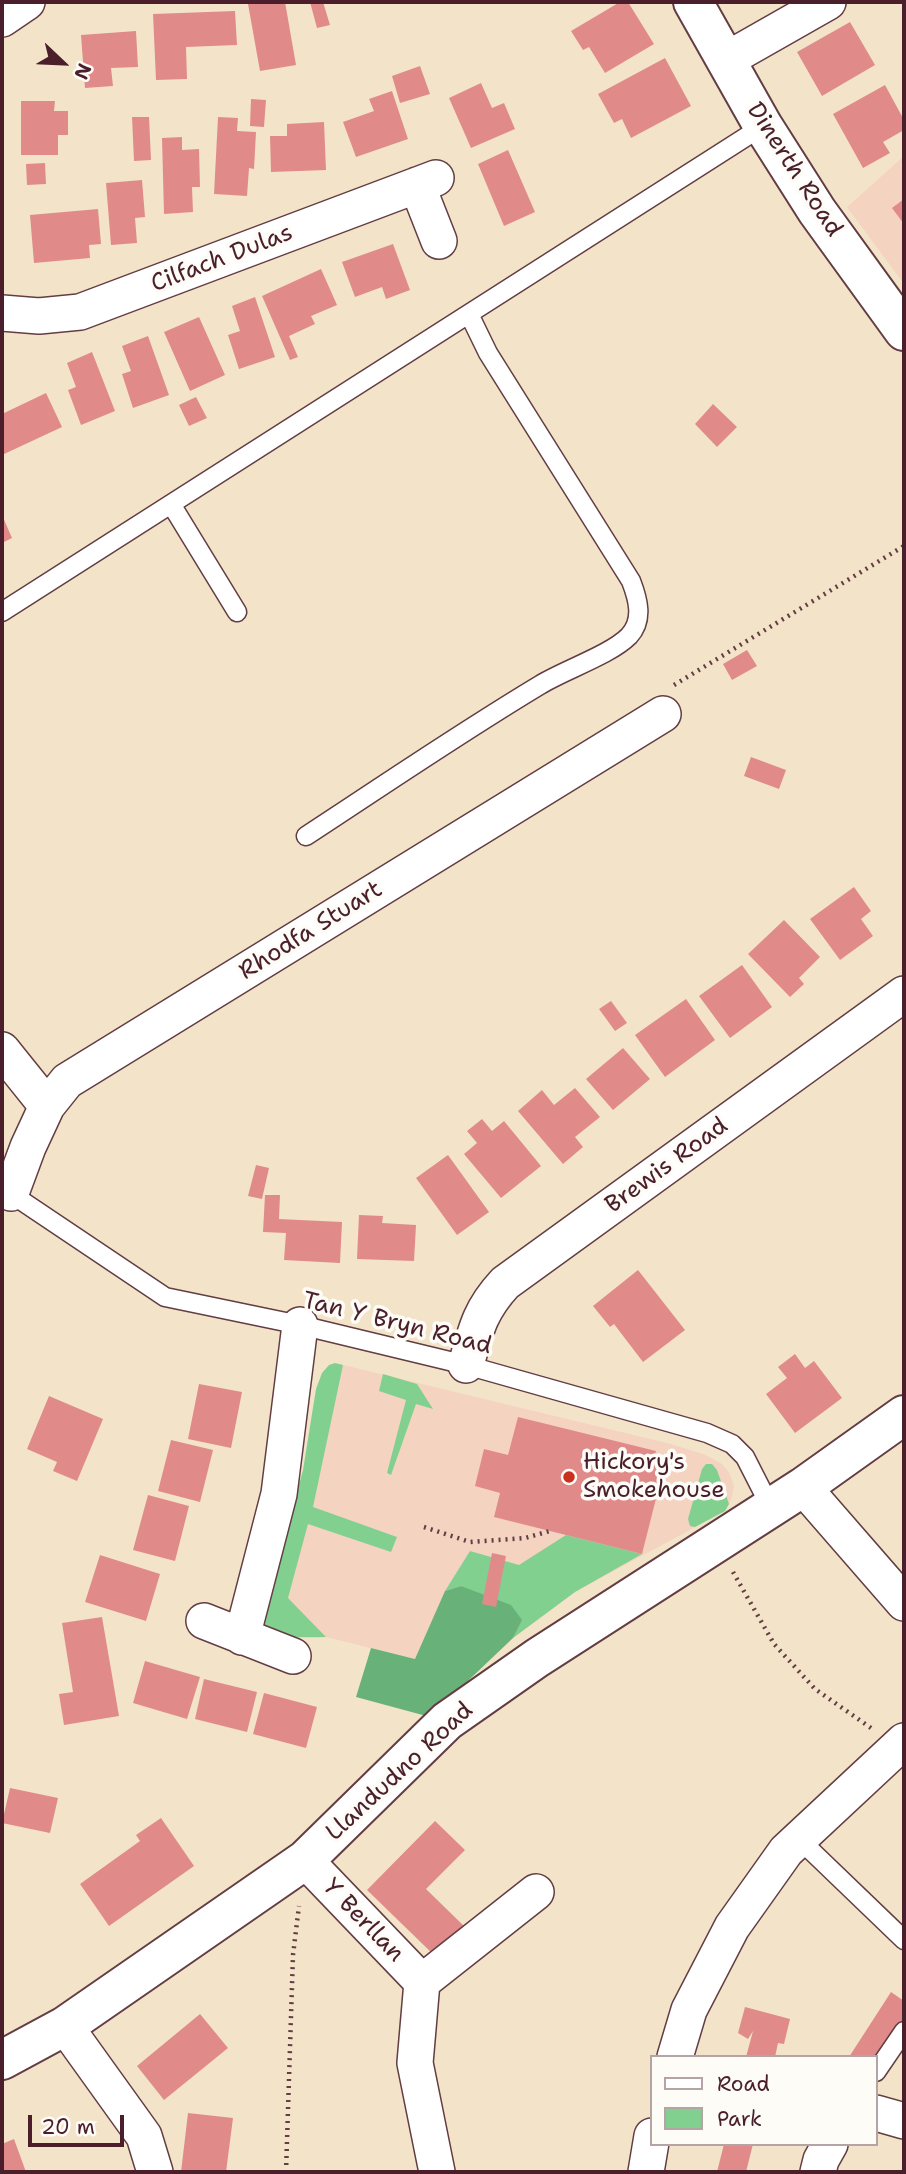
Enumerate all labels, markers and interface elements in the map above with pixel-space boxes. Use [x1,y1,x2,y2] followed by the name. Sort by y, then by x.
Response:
[28,28,98,98] north arrow
[68,60,97,83] text: N
[740,97,848,243] street label: Dinerth Road
[147,219,297,299] street label: Cilfach Dulas
[234,875,388,987] street label: Rhodfa Stuart
[600,1112,734,1220] street label: Brewis Road
[299,1287,495,1361] street label: Tan Y Bryn Road
[583,1449,725,1505] place label: Hickory's Smokehouse
[561,1469,577,1485] marker: Hickory's Smokehouse
[320,1696,480,1848] street label: Llandudno Road
[316,1873,410,1969] street label: Y Berllan
[650,2055,878,2146] legend
[717,2070,770,2098] text: Road
[32,2100,128,2144] scale bar
[717,2105,762,2133] text: Park
[41,2113,95,2141] text: 20 m

